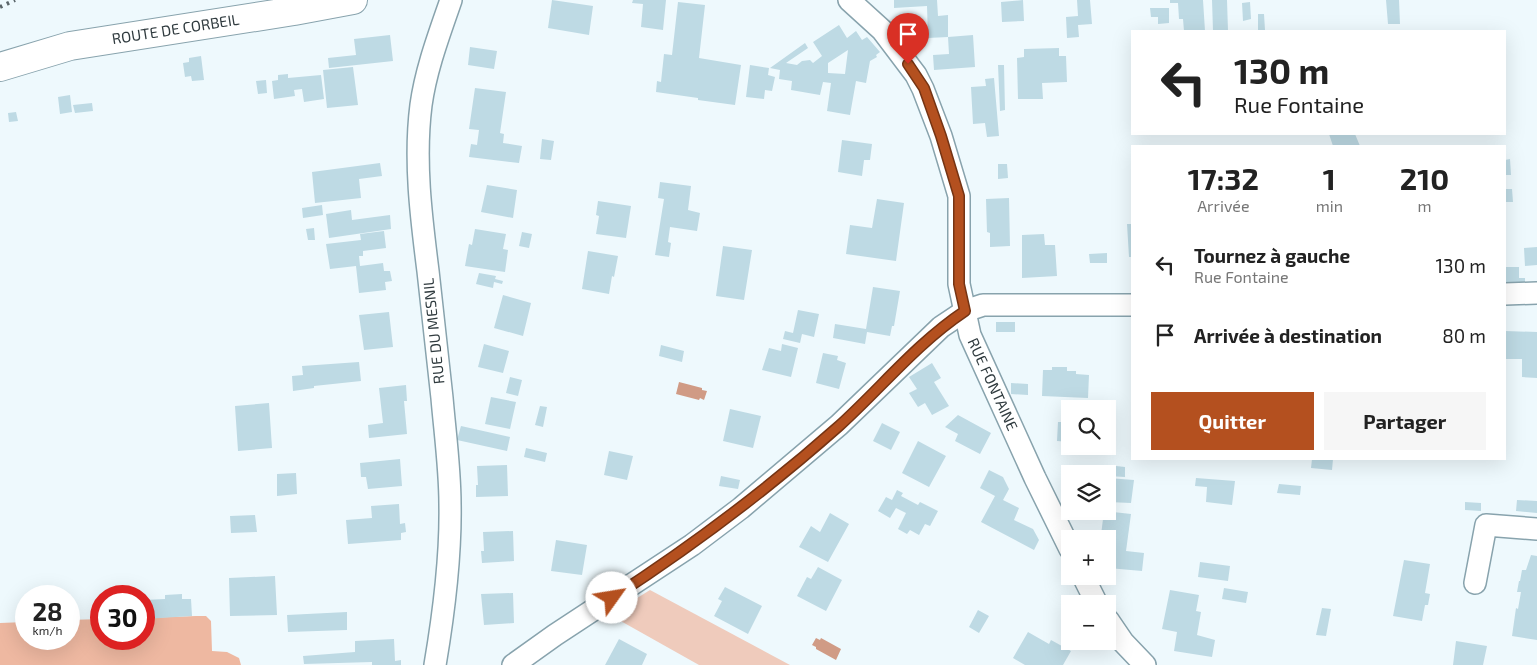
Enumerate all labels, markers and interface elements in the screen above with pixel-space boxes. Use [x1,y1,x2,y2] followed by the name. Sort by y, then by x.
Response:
[111,10,241,47] street label: ROUTE DE CORBEIL
[887,13,929,64] pin
[894,20,922,48] icon: arrive
[1234,49,1329,91] text: 130 m
[1151,50,1216,115] icon: left
[1234,91,1364,117] text: Rue Fontaine
[1188,160,1259,196] text: 17:32
[1323,160,1336,196] text: 1
[1400,160,1449,196] text: 210
[1197,196,1250,215] text: Arrivée
[1316,196,1343,215] text: min
[1417,196,1431,215] text: m
[1194,244,1350,267] text: Tournez à gauche
[1151,251,1179,279] icon: left
[1436,254,1486,277] text: 130 m
[1194,267,1289,286] text: Rue Fontaine
[418,277,448,385] street label: RUE DU MESNIL
[1151,321,1179,349] icon: arrive
[1194,324,1382,347] text: Arrivée à destination
[1442,324,1486,347] text: 80 m
[965,335,1022,433] street label: RUE FONTAINE
[1151,392,1314,450] button: Quitter
[1324,392,1486,450] button: Partager
[1061,400,1116,650] map controls
[1061,400,1116,455] button: search
[1061,465,1116,520] button: layers
[1061,530,1116,585] button: +
[585,571,637,623] position arrow
[90,585,155,650] speed limit sign: 30
[1061,595,1116,650] button: −
[32,596,63,626] text: 28
[33,623,62,637] text: km/h

